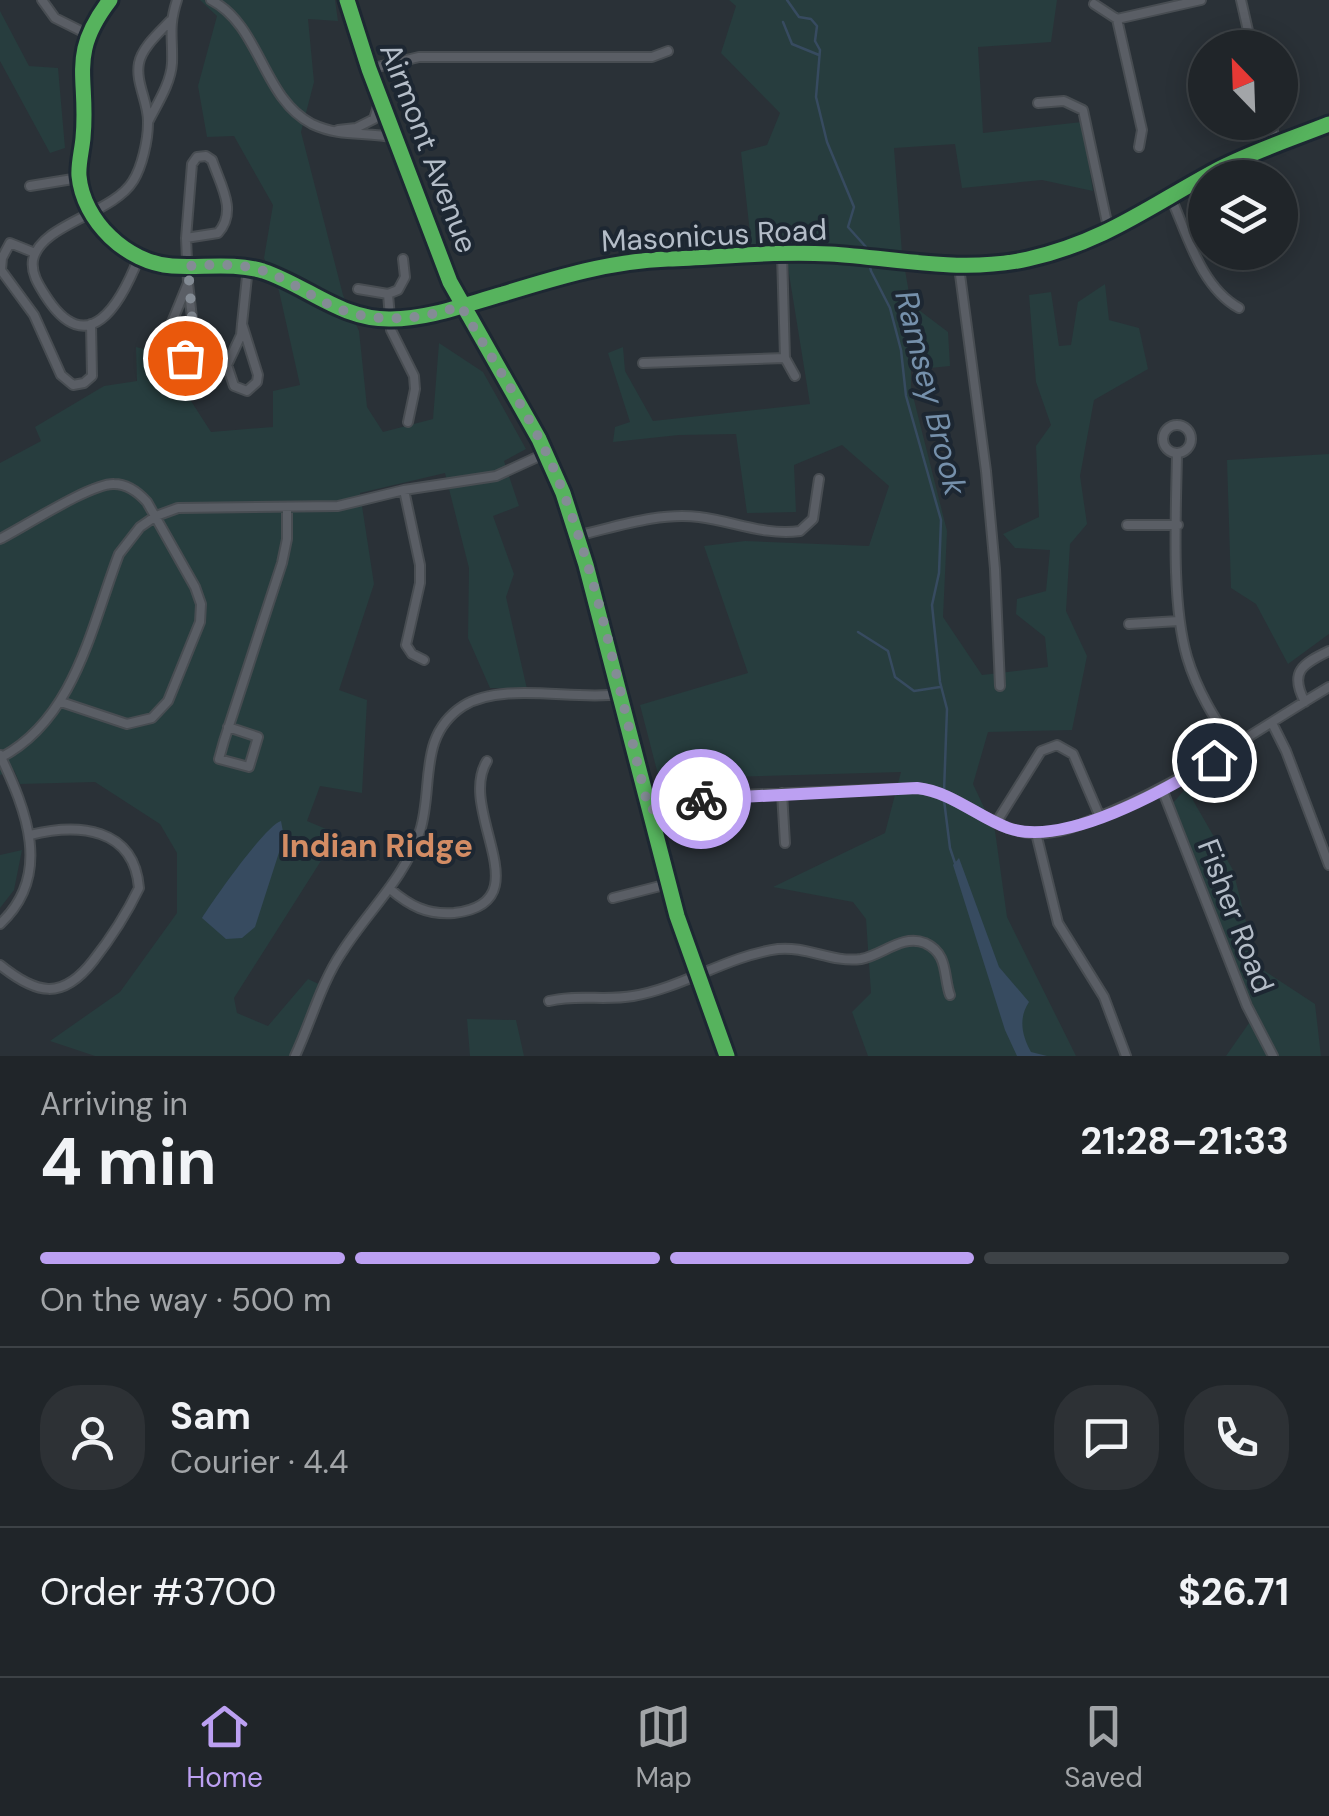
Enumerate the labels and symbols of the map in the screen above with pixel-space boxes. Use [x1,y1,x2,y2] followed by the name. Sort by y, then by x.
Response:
[1188,30,1298,140] north arrow
[371,38,487,258] street label: Airmont Avenue
[600,210,828,260] street label: Masonicus Road
[885,286,977,500] water label: Ramsey Brook
[143,316,228,401] pin
[1172,718,1257,803] pin
[651,749,751,849] courier
[281,825,473,867] district label: Indian Ridge
[1189,834,1283,998] street label: Fisher Road

